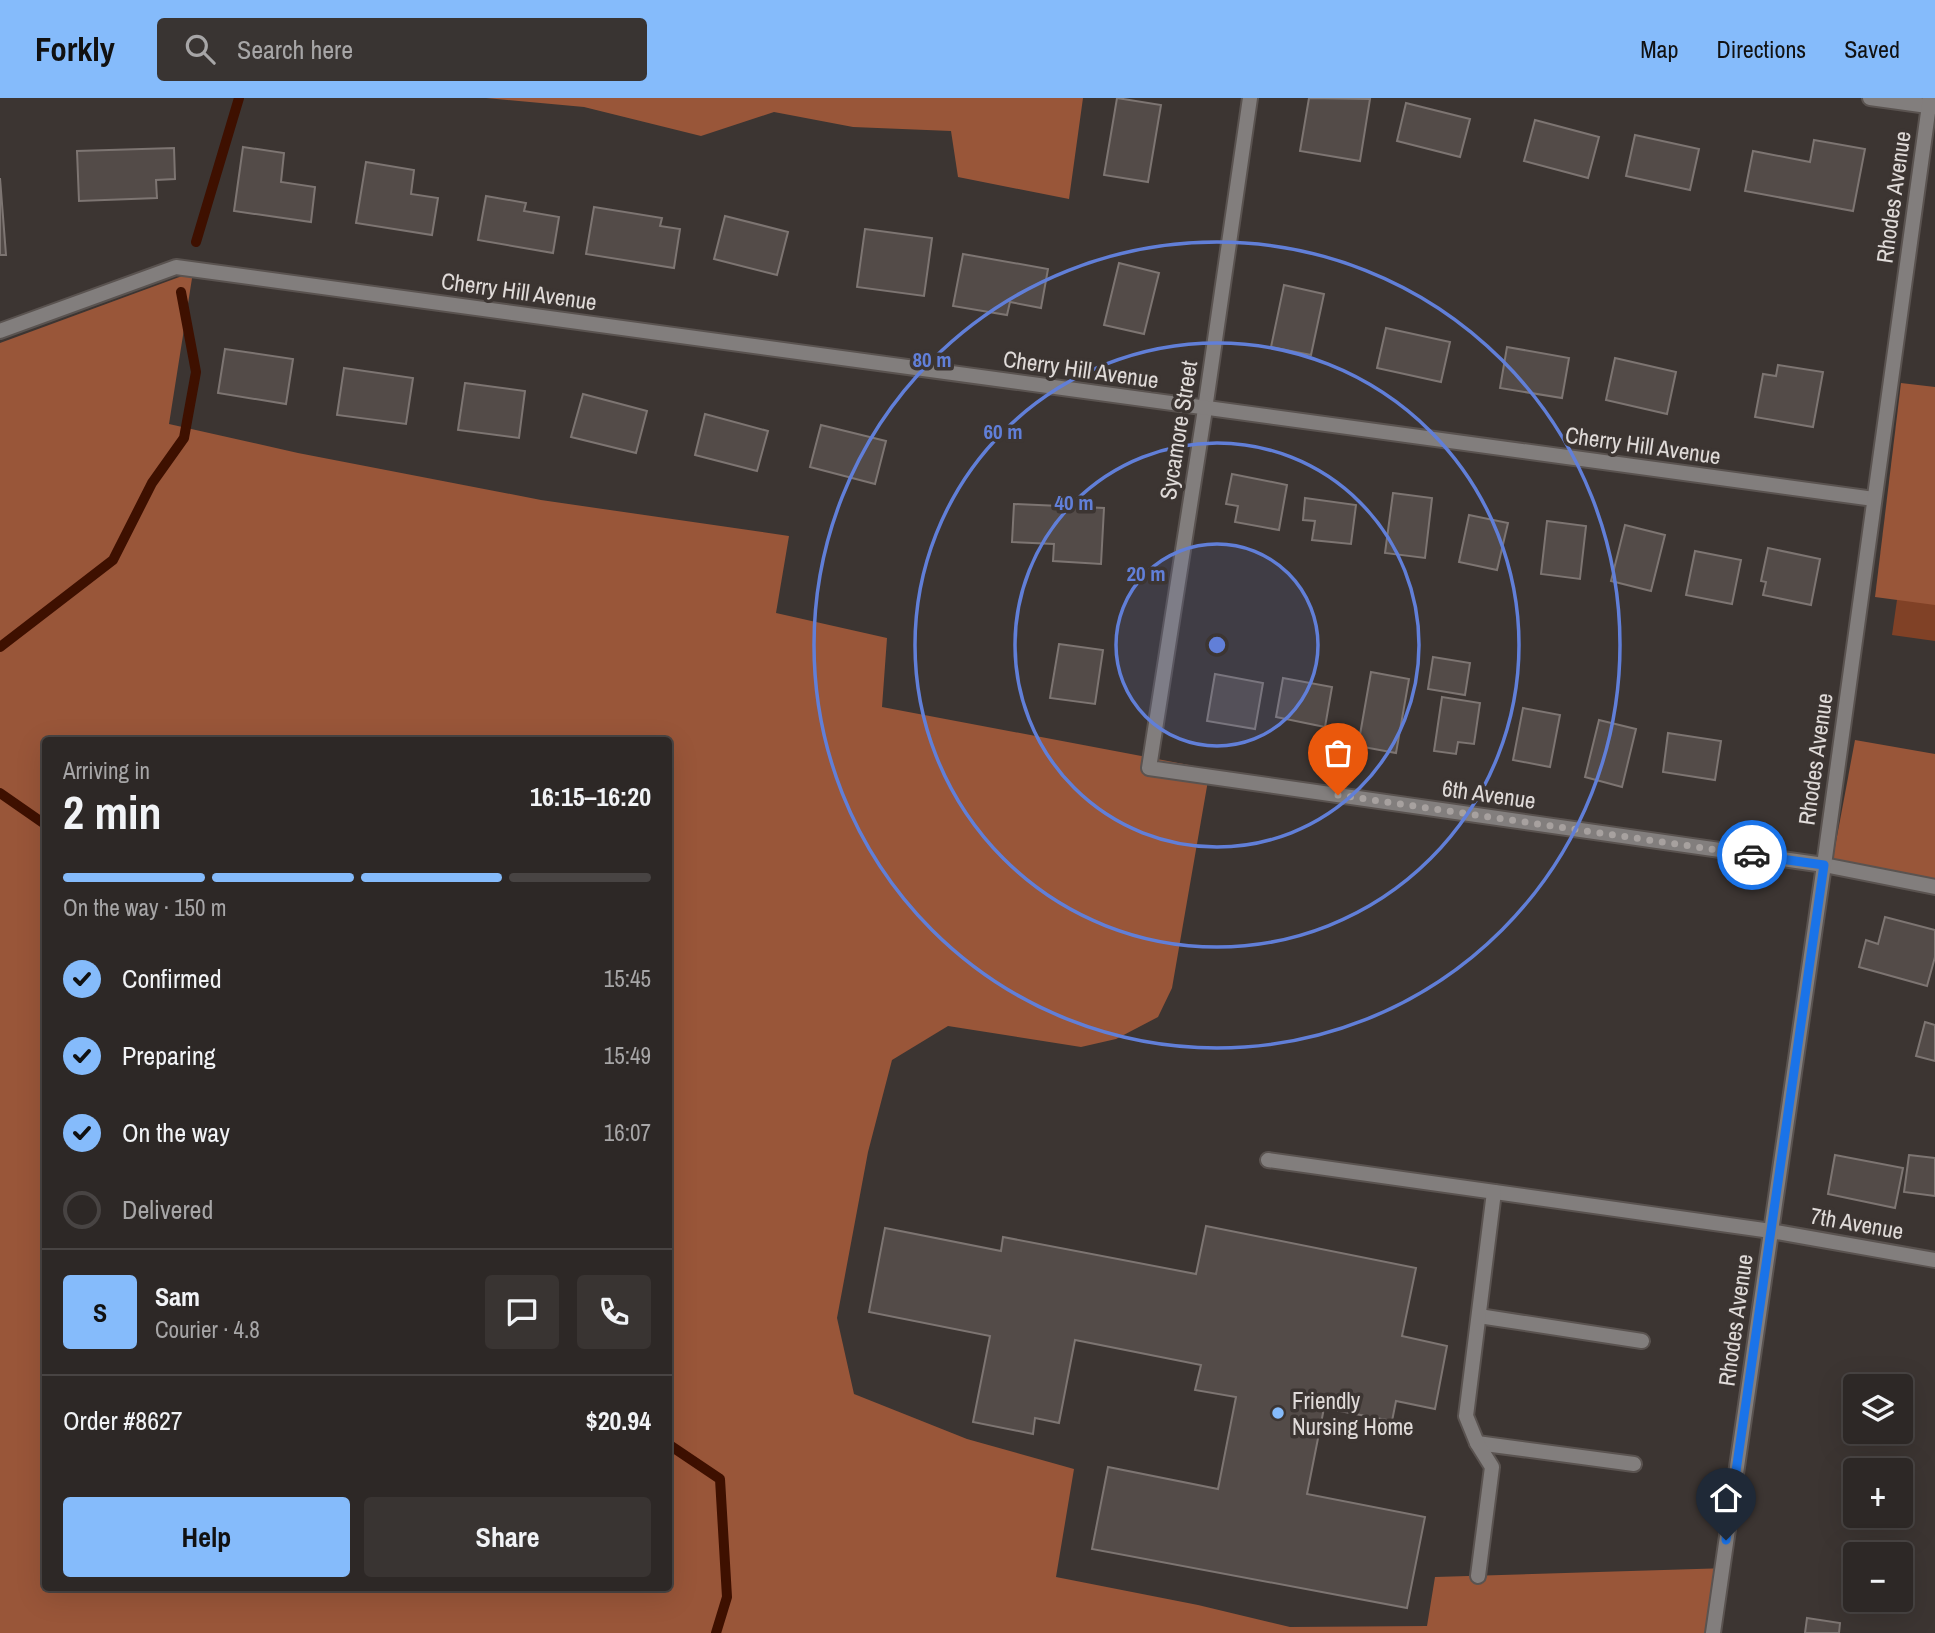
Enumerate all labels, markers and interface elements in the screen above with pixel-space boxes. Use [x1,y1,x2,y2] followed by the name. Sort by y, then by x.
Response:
[157,18,647,81] search box
[35,27,115,71] text: Forkly
[181,30,219,68] icon: search
[237,32,353,67] text: Search here
[1640,33,1678,65] text: Map
[1716,33,1806,65] text: Directions
[1844,33,1900,65] text: Saved
[1868,129,1918,265] street label: Rhodes Avenue
[439,265,599,317] street label: Cherry Hill Avenue
[1001,343,1161,395] street label: Cherry Hill Avenue
[912,345,952,374] text: 80 m
[1152,358,1204,502] street label: Sycamore Street
[983,417,1023,446] text: 60 m
[1563,419,1723,471] street label: Cherry Hill Avenue
[1054,488,1094,517] text: 40 m
[1126,559,1166,588] text: 20 m
[1205,633,1229,657] centre of rings
[1790,691,1840,827] street label: Rhodes Avenue
[1308,723,1368,795] pin
[1319,734,1357,772] icon: bag
[63,755,150,786] text: Arriving in
[1440,772,1538,816] street label: 6th Avenue
[530,779,651,814] text: 16:15–16:20
[63,781,162,843] text: 2 min
[1717,820,1787,890] courier
[1733,836,1771,874] icon: car
[63,892,227,923] text: On the way · 150 m
[63,960,101,998] icon: check
[122,961,222,996] text: Confirmed
[604,963,651,994] text: 15:45
[63,1037,101,1075] icon: check
[122,1038,216,1073] text: Preparing
[604,1040,651,1071] text: 15:49
[63,1114,101,1152] icon: check
[122,1115,230,1150] text: On the way
[604,1117,651,1148] text: 16:07
[122,1192,213,1227] text: Delivered
[1808,1200,1906,1246] street label: 7th Avenue
[1710,1252,1760,1388] street label: Rhodes Avenue
[485,1275,559,1349] button: chat
[577,1275,651,1349] button: phone
[155,1279,200,1314] text: Sam
[93,1295,107,1330] text: S
[155,1314,260,1345] text: Courier · 4.8
[1843,1374,1913,1612] map controls
[1843,1374,1913,1444] button: layers
[1292,1385,1414,1442] place label: Friendly Nursing Home
[63,1403,183,1438] text: Order #8627
[586,1403,651,1438] text: $20.94
[1270,1405,1286,1421] marker: Friendly Nursing Home
[1843,1458,1913,1528] button: +
[1696,1468,1756,1540] pin
[1707,1479,1745,1517] icon: home
[63,1497,350,1577] button: Help
[364,1497,651,1577] button: Share
[1843,1542,1913,1612] button: −

